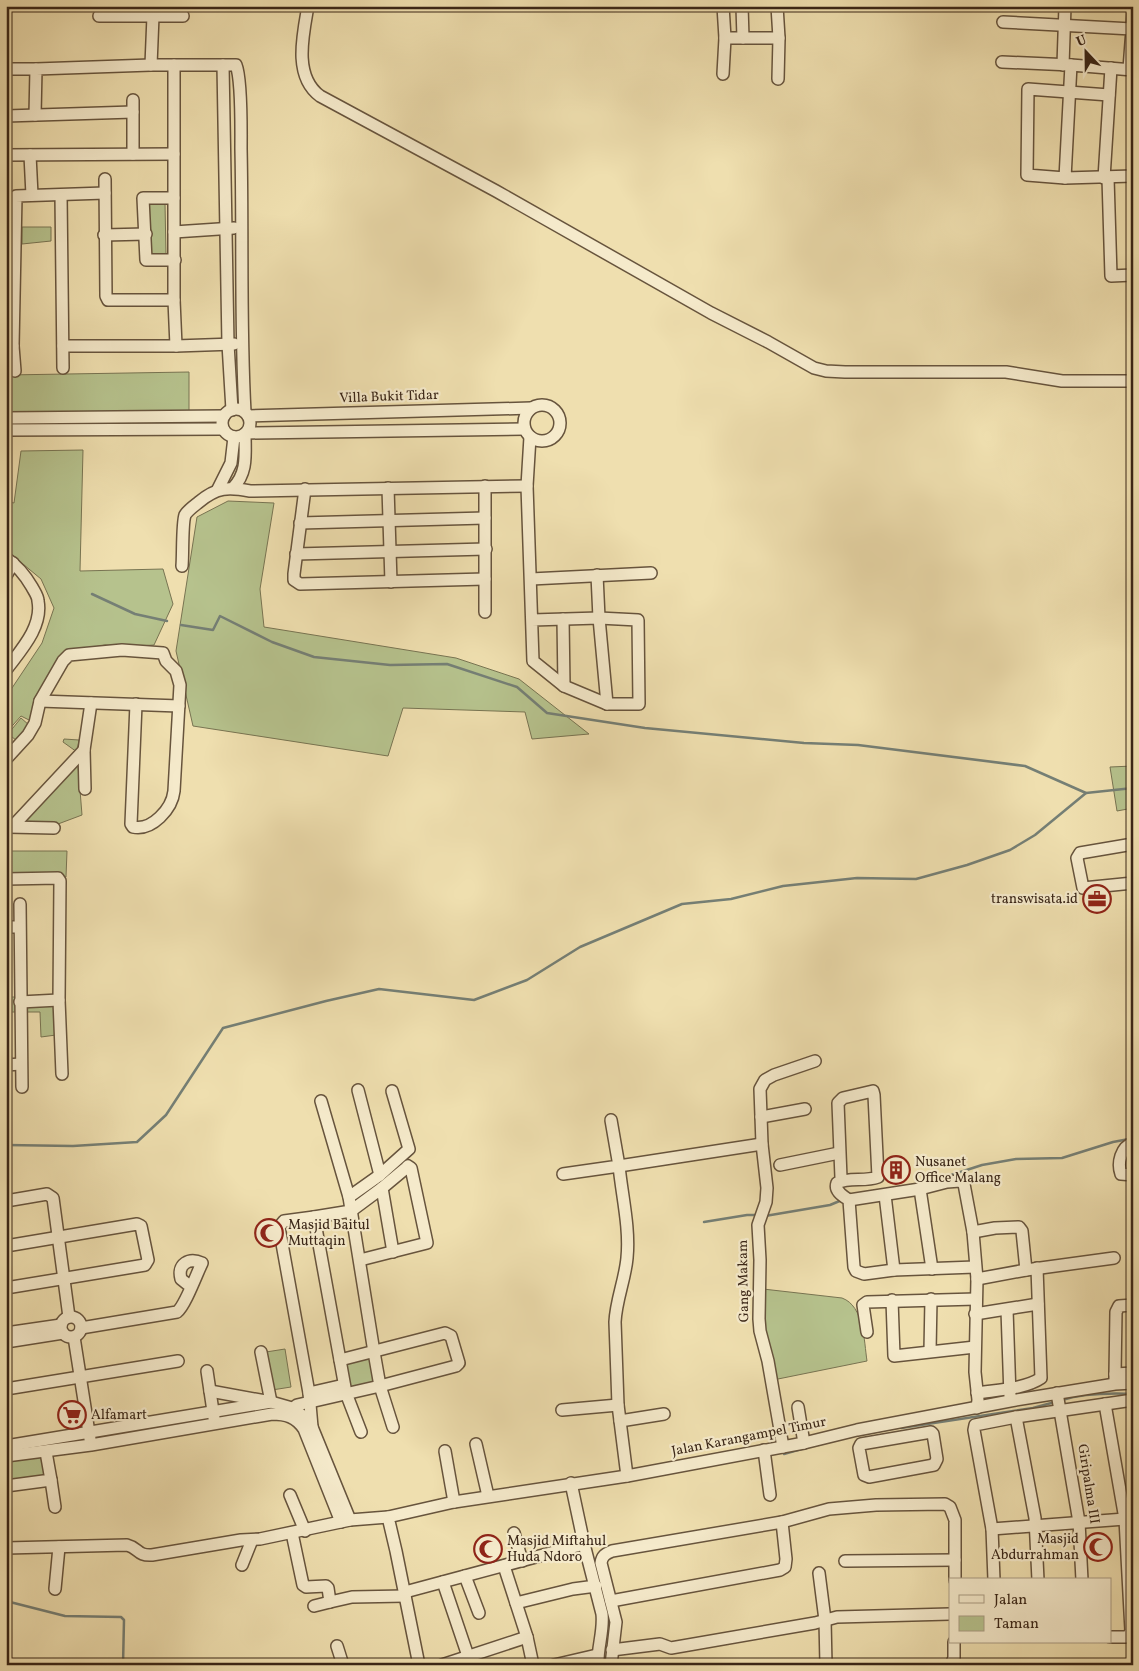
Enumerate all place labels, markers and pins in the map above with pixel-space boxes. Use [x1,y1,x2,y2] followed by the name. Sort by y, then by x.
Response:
[1082,884,1112,914] office icon: transwisata.id
[991,890,1078,909] place label: transwisata.id
[915,1153,1001,1188] place label: Nusanet Office Malang
[881,1155,911,1185] building icon: Nusanet Office Malang
[288,1216,370,1251] place label: Masjid Baitul Muttaqin
[254,1218,284,1248] mosque icon: Masjid Baitul Muttaqin
[57,1400,87,1430] supermarket icon: Alfamart
[91,1406,147,1425] place label: Alfamart
[991,1530,1079,1565] place label: Masjid Abdurrahman
[507,1532,606,1567] place label: Masjid Miftahul Huda Ndoro
[1083,1532,1113,1562] mosque icon: Masjid Abdurrahman
[473,1534,503,1564] mosque icon: Masjid Miftahul Huda Ndoro

